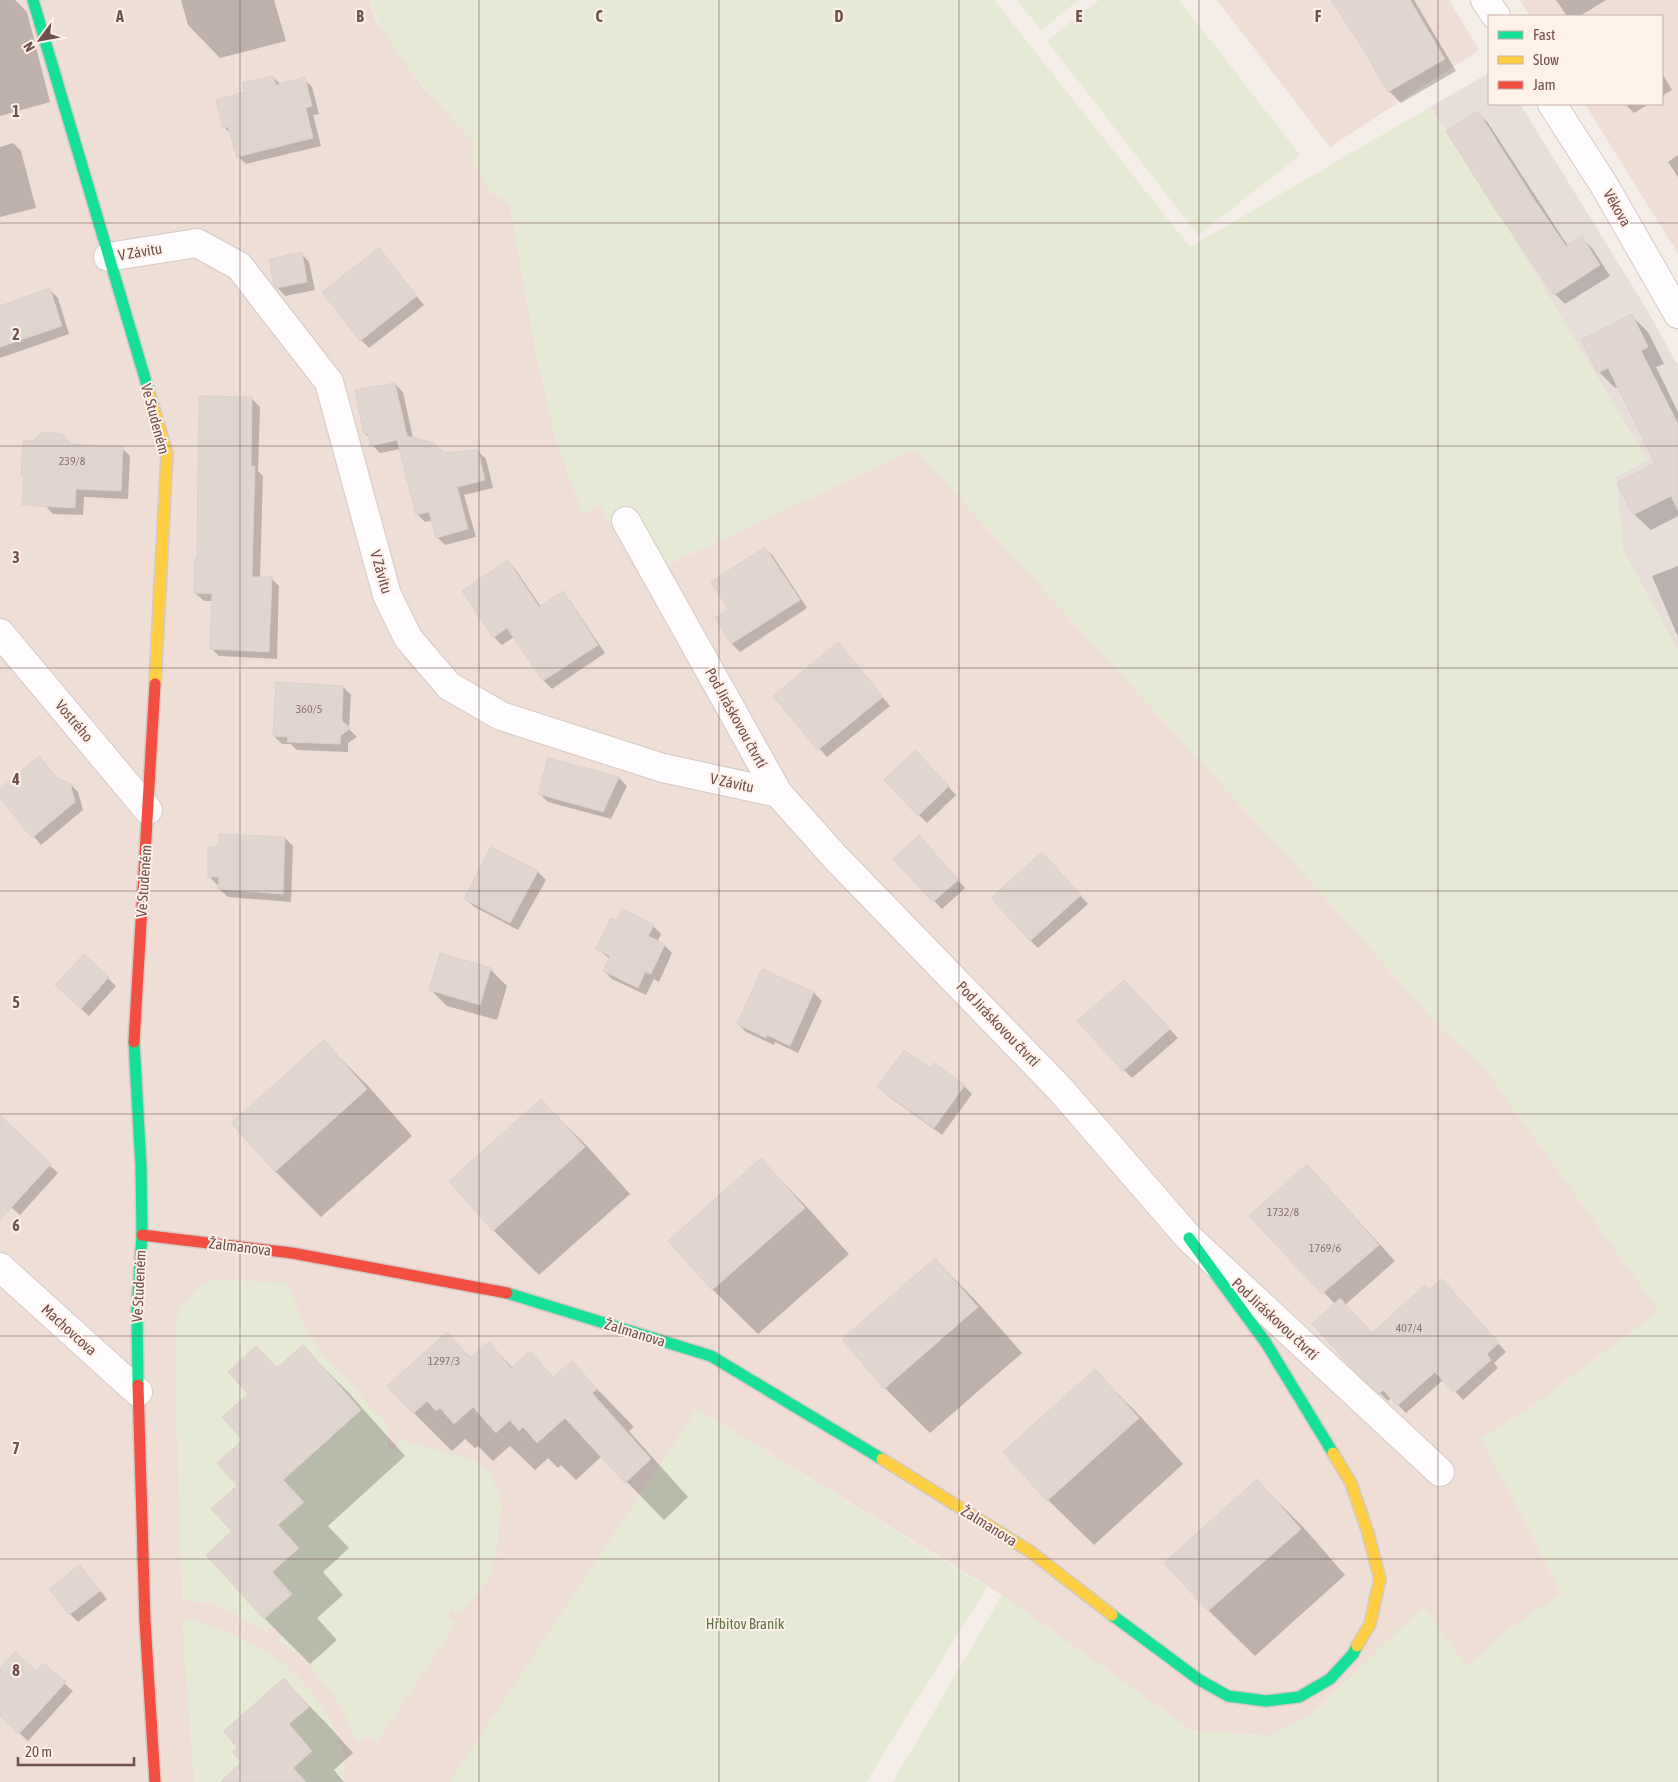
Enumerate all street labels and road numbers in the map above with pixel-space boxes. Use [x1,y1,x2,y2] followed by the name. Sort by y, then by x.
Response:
[1600,186,1635,229] street label: Věkova
[117,240,163,263] street label: V Závitu
[138,382,173,456] street label: Ve Studeném
[367,548,396,596] street label: V Závitu
[702,665,771,771] street label: Pod Jiráskovou čtvrtí
[52,696,97,745] street label: Vostrého
[709,770,756,795] street label: V Závitu
[132,844,155,918] street label: Ve Studeném
[953,978,1044,1070] street label: Pod Jiráskovou čtvrtí
[208,1234,272,1259] street label: Žalmanova
[128,1249,149,1323] street label: Ve Studeném
[1229,1274,1322,1363] street label: Pod Jiráskovou čtvrtí
[38,1300,100,1359] street label: Machovcova
[603,1315,668,1350] street label: Žalmanova
[958,1502,1020,1549] street label: Žalmanova

